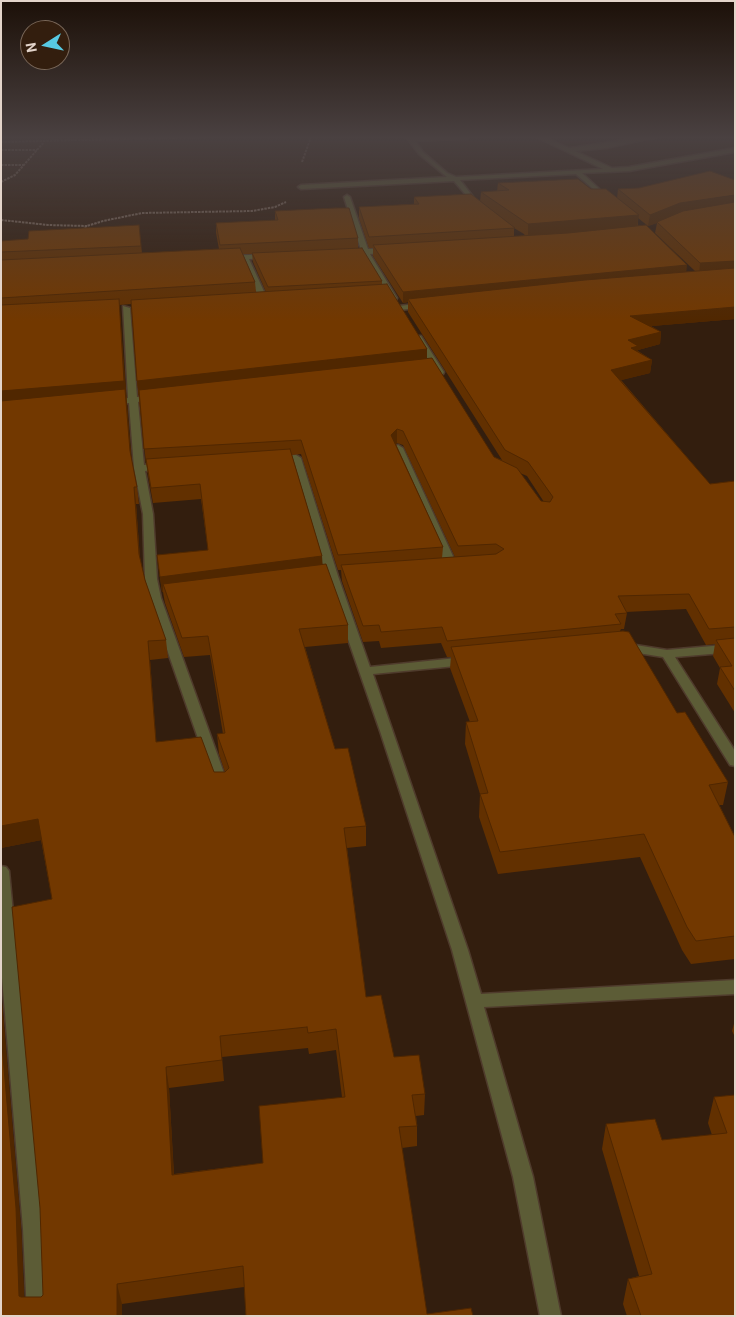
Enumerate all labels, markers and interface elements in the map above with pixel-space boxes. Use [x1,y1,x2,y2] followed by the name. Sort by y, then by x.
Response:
[20,20,70,70] north arrow
[22,41,40,54] text: N

